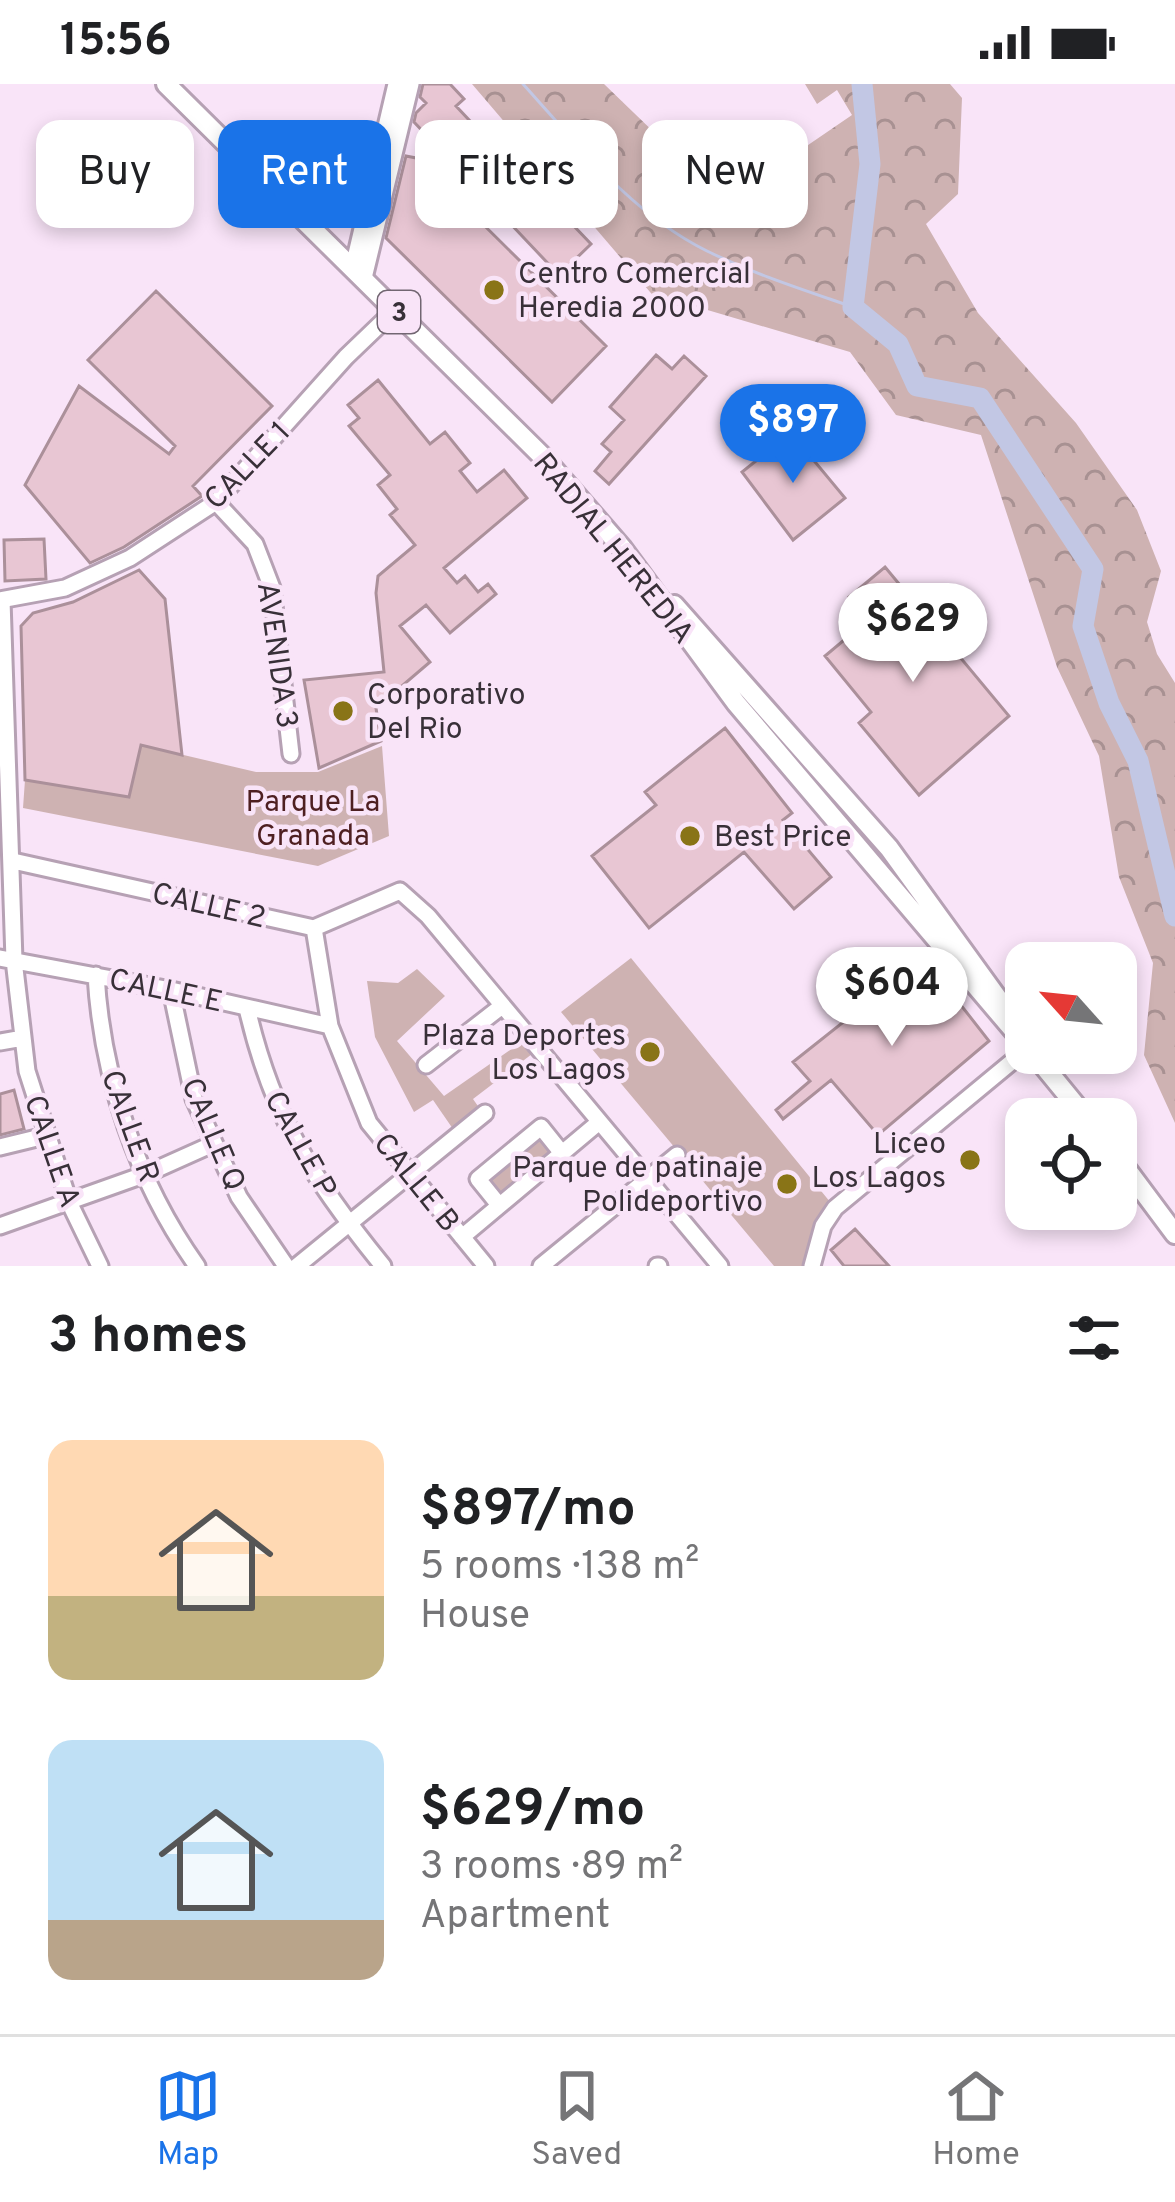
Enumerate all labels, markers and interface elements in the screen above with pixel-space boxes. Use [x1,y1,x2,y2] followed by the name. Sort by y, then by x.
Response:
[60,14,172,71] text: 15:56
[36,120,194,228] chip: Buy
[218,120,391,228] chip: Rent
[415,120,618,228] chip: Filters
[642,120,808,228] chip: New
[518,257,751,328] place label: Centro Comercial Heredia 2000
[481,277,507,303] marker: Centro Comercial Heredia 2000
[378,291,420,333] road number: 3
[722,384,864,486] pin: $897
[747,398,839,447] text: $897
[198,415,300,519] street label: CALLE 1
[524,447,700,653] street label: RADIAL HEREDIA
[247,580,304,731] street label: AVENIDA 3
[842,583,984,685] pin: $629
[865,597,961,646] text: $629
[367,678,525,749] place label: Corporativo Del Rio
[330,698,356,724] marker: Corporativo Del Rio
[246,785,380,856] park label: Parque La Granada
[714,820,851,857] place label: Best Price
[677,823,703,849] marker: Best Price
[148,876,269,938] street label: CALLE 2
[1005,942,1137,1074] north arrow
[1005,942,1137,1230] map controls
[821,947,963,1049] pin: $604
[843,961,941,1010] text: $604
[105,962,226,1023] street label: CALLE E
[422,1019,626,1090] place label: Plaza Deportes Los Lagos
[637,1039,663,1065] marker: Plaza Deportes Los Lagos
[91,1066,166,1188] street label: CALLE R
[171,1073,252,1197] street label: CALLE Q
[255,1085,343,1205] street label: CALLE P
[14,1091,87,1213] street label: CALLE A
[1005,1098,1137,1230] button: locate
[364,1127,466,1241] street label: CALLE B
[811,1127,946,1198] place label: Liceo Los Lagos
[957,1147,983,1173] marker: Liceo Los Lagos
[512,1151,763,1222] place label: Parque de patinaje Polideportivo
[774,1171,800,1197] marker: Parque de patinaje Polideportivo
[1061,1305,1127,1371] icon: filters
[48,1306,248,1371] text: 3 homes
[420,1479,636,1544] text: $897/mo
[144,1488,288,1632] icon: home
[420,1544,699,1593] text: 5 rooms · 138 m²
[420,1593,530,1642] text: House
[420,1779,645,1844] text: $629/mo
[144,1788,288,1932] icon: home
[420,1844,683,1893] text: 3 rooms · 89 m²
[420,1893,610,1942] text: Apartment
[155,2063,221,2177] tab: Map
[531,2063,622,2177] tab: Saved
[932,2063,1020,2177] tab: Home

